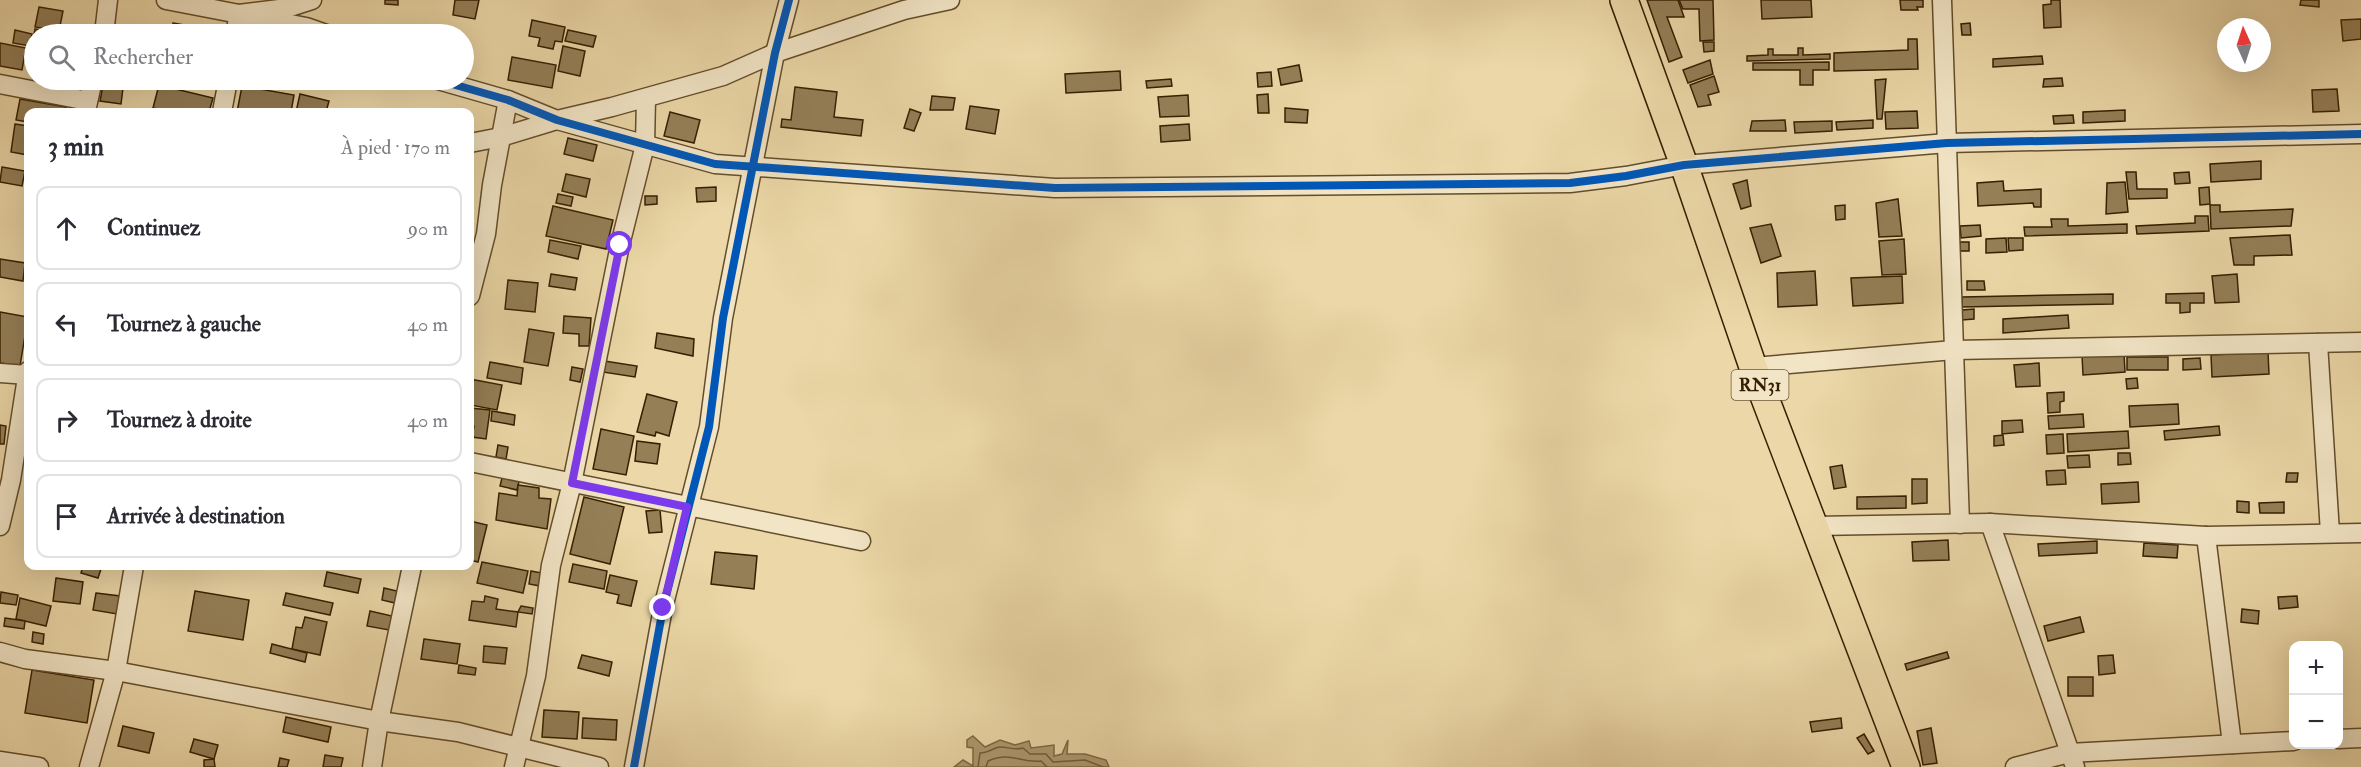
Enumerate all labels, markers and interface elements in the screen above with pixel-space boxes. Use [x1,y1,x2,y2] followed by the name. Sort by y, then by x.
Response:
[2217,18,2271,72] north arrow
[24,24,474,90] search box
[45,41,78,74] icon: search
[93,43,193,71] text: Rechercher
[48,131,104,163] text: 3 min
[341,135,450,160] text: À pied · 170 m
[50,212,83,245] icon: ahead
[107,214,200,242] text: Continuez
[408,216,448,241] text: 90 m
[606,231,632,257] route start
[50,308,83,341] icon: left
[107,310,261,338] text: Tournez à gauche
[407,312,448,337] text: 40 m
[1732,370,1788,400] road number: RN31
[50,404,83,437] icon: right
[107,406,252,434] text: Tournez à droite
[407,408,448,433] text: 40 m
[50,500,83,533] icon: arrive
[107,502,285,530] text: Arrivée à destination
[649,594,675,620] route end
[2289,641,2343,749] map controls
[2289,641,2343,695] button: +
[2289,695,2343,749] button: −

